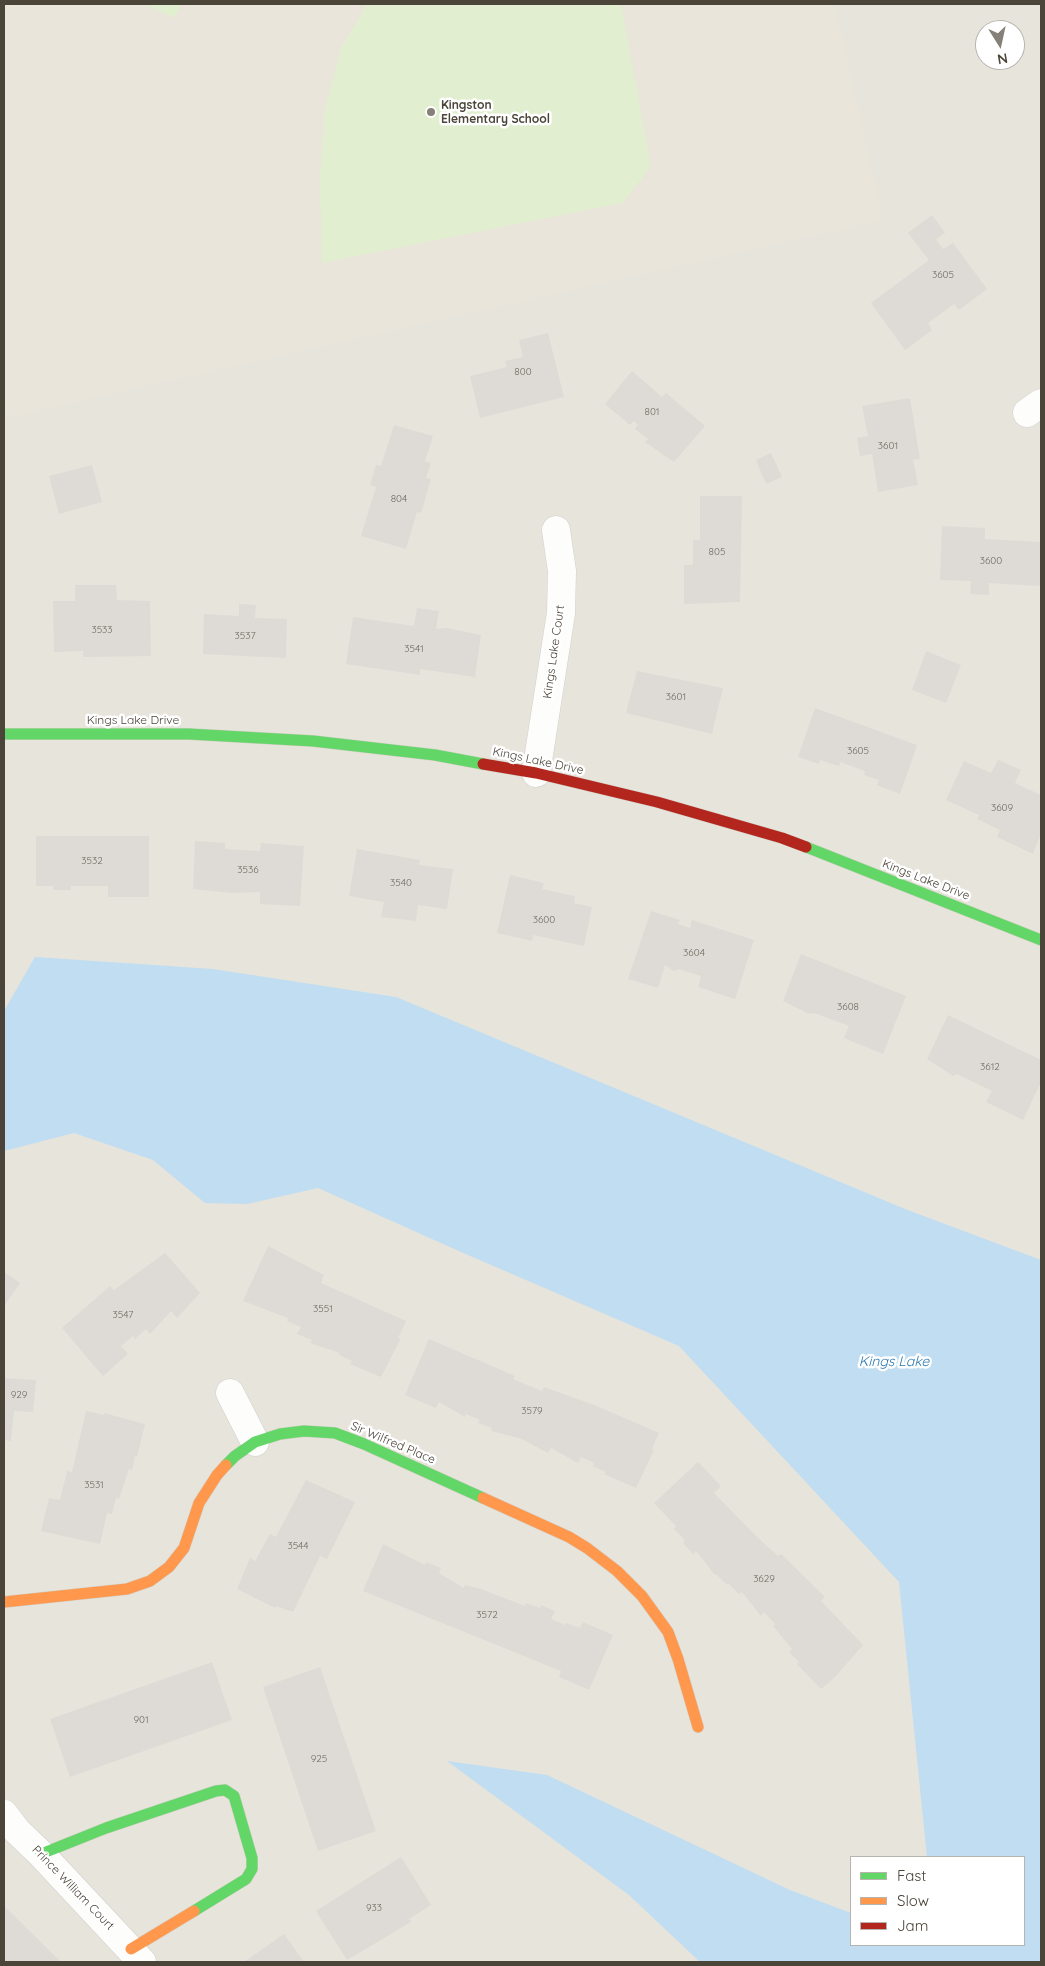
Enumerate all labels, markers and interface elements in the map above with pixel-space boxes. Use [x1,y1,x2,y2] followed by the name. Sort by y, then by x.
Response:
[975,20,1025,70] north arrow
[996,49,1009,69] text: N
[441,98,550,126] place label: Kingston Elementary School
[425,106,437,118] marker: Kingston Elementary School
[932,269,954,281] house number: 3605
[514,366,532,378] house number: 800
[644,406,660,418] house number: 801
[878,440,898,452] house number: 3601
[391,493,407,505] house number: 804
[709,546,725,558] house number: 805
[980,555,1002,567] house number: 3600
[540,604,568,700] street label: Kings Lake Court
[91,624,113,636] house number: 3533
[234,630,256,642] house number: 3537
[404,643,424,655] house number: 3541
[666,691,686,703] house number: 3601
[87,713,179,727] street label: Kings Lake Drive
[491,744,585,778] street label: Kings Lake Drive
[847,745,869,757] house number: 3605
[991,802,1013,814] house number: 3609
[81,855,103,867] house number: 3532
[880,857,972,903] street label: Kings Lake Drive
[237,864,259,876] house number: 3536
[390,877,412,889] house number: 3540
[533,914,555,926] house number: 3600
[683,947,705,959] house number: 3604
[837,1001,859,1013] house number: 3608
[980,1061,1000,1073] house number: 3612
[313,1303,333,1315] house number: 3551
[113,1309,133,1321] house number: 3547
[859,1354,929,1370] water label: Kings Lake
[11,1389,27,1401] house number: 929
[521,1405,543,1417] house number: 3579
[349,1419,437,1467] street label: Sir Wilfred Place
[84,1479,104,1491] house number: 3531
[287,1540,309,1552] house number: 3544
[753,1573,775,1585] house number: 3629
[476,1609,498,1621] house number: 3572
[133,1714,149,1726] house number: 901
[311,1753,327,1765] house number: 925
[29,1843,117,1933] street label: Prince William Court
[850,1856,1025,1946] legend
[897,1866,926,1885] text: Fast
[897,1891,929,1910] text: Slow
[366,1902,382,1914] house number: 933
[897,1916,928,1935] text: Jam

